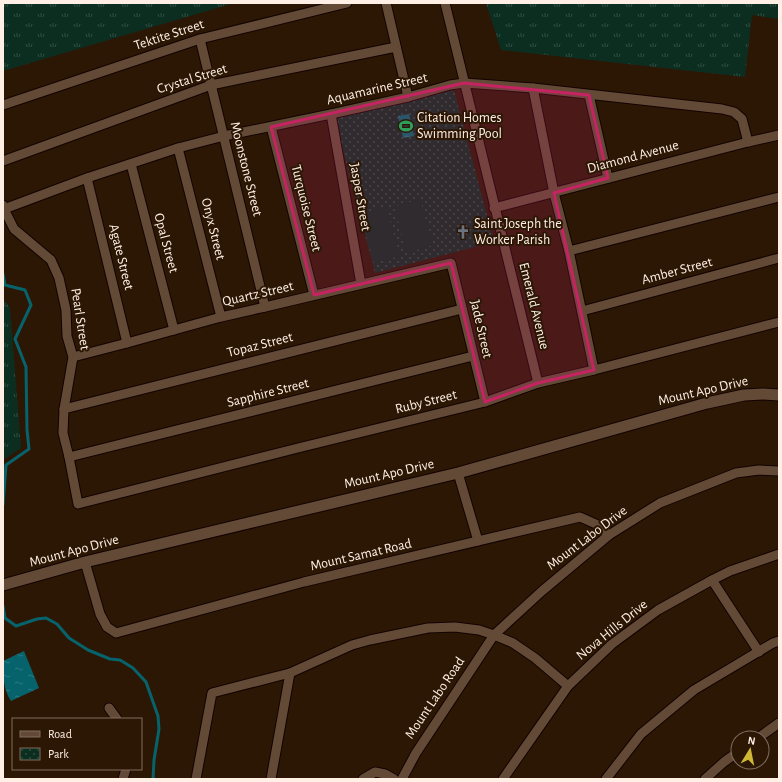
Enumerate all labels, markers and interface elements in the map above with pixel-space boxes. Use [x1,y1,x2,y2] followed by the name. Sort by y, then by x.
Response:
[132,17,206,53] street label: Tektite Street
[155,62,229,96] street label: Crystal Street
[325,70,429,107] street label: Aquamarine Street
[417,111,502,141] place label: Citation Homes Swimming Pool
[398,118,414,134] sports icon: Citation Homes Swimming Pool
[228,120,265,218] street label: Moonstone Street
[586,138,680,176] street label: Diamond Avenue
[347,162,373,233] street label: Jasper Street
[288,163,324,253] street label: Turquoise Street
[199,197,228,262] street label: Onyx Street
[151,212,181,275] street label: Opal Street
[474,217,562,247] place label: Saint Joseph the Worker Parish
[106,223,136,292] street label: Agate Street
[455,224,471,240] church icon: Saint Joseph the Worker Parish
[640,255,714,287] street label: Amber Street
[516,261,552,351] street label: Emerald Avenue
[221,279,295,309] street label: Quartz Street
[68,287,92,352] street label: Pearl Street
[467,298,495,360] street label: Jade Street
[226,330,295,360] street label: Topaz Street
[657,374,749,408] street label: Mount Apo Drive
[226,376,311,410] street label: Sapphire Street
[394,387,459,416] street label: Ruby Street
[343,457,435,491] street label: Mount Apo Drive
[544,503,630,573] street label: Mount Labo Drive
[28,532,120,570] street label: Mount Apo Drive
[309,537,413,573] street label: Mount Samat Road
[574,597,650,663] street label: Nova Hills Drive
[403,655,467,741] street label: Mount Labo Road
[12,718,142,770] legend
[48,728,72,740] text: Road
[730,730,770,770] north arrow
[747,735,756,747] text: N
[48,748,69,760] text: Park

